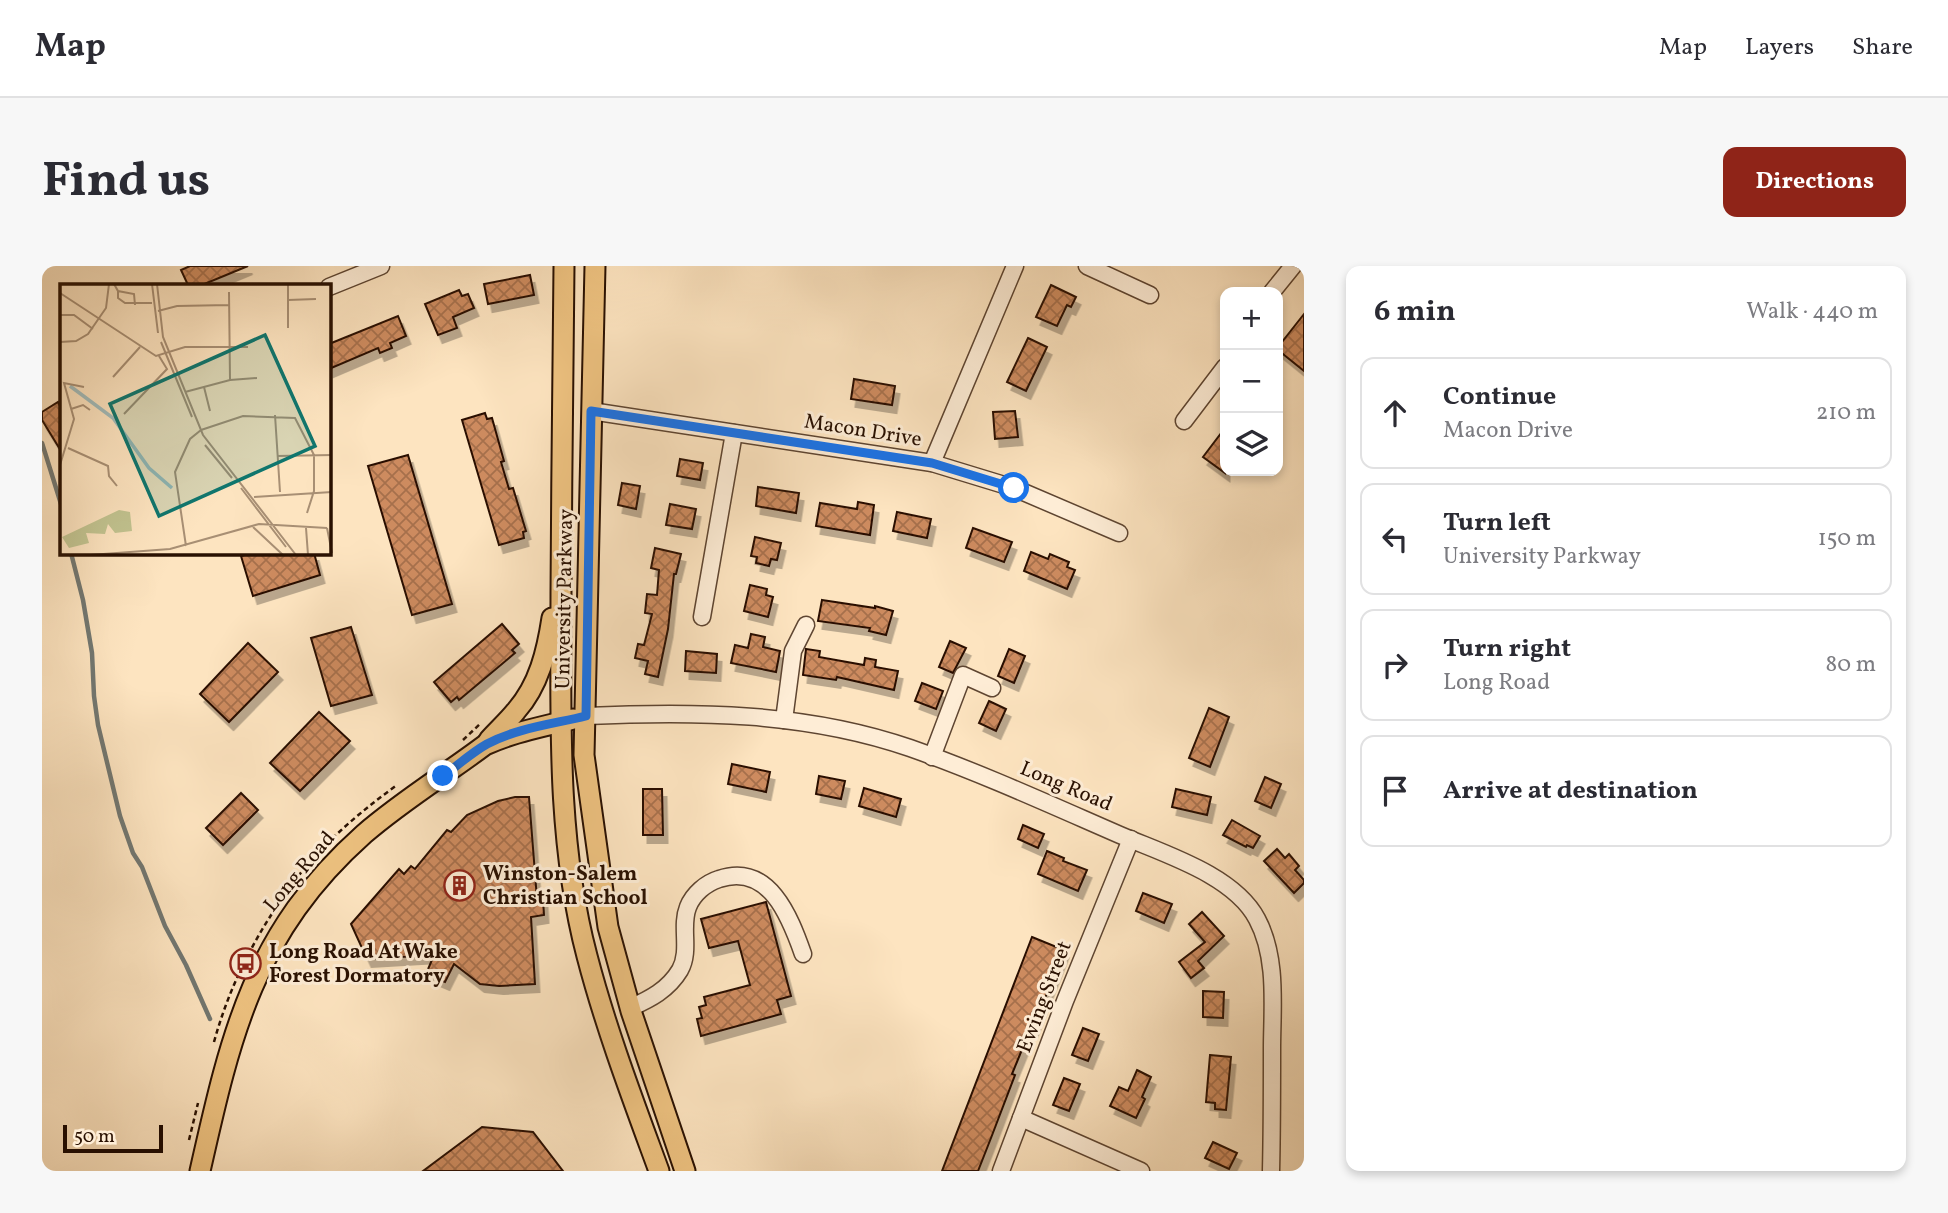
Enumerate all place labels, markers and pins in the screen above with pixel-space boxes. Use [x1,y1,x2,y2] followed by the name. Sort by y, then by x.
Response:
[483,860,648,913] place label: Winston-Salem Christian School
[443,869,477,903] building icon: Winston-Salem Christian School
[269,938,458,991] place label: Long Road At Wake Forest Dormatory
[229,947,263,981] bus stop icon: Long Road At Wake Forest Dormatory

